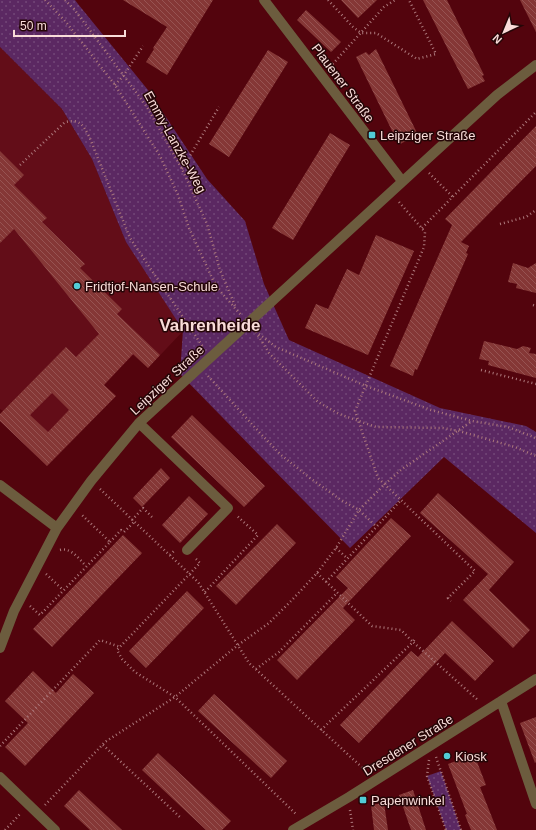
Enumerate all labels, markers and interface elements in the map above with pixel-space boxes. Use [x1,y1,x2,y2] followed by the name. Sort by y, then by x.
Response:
[14,12,125,38] scale bar
[484,12,524,52] north arrow
[20,19,47,33] text: 50 m
[490,32,504,46] text: N
[309,41,377,125] street label: Plauener Straße
[141,89,209,195] street label: Emmy-Lanzke-Weg
[380,128,475,143] place label: Leipziger Straße
[367,130,377,140] marker: Leipziger Straße
[85,279,218,294] place label: Fridtjof-Nansen-Schule
[72,281,82,291] marker: Fridtjof-Nansen-Schule
[159,316,261,335] district label: Vahrenheide
[127,342,207,418] street label: Leipziger Straße
[360,711,456,779] street label: Dresdener Straße
[455,749,487,764] place label: Kiosk
[442,751,452,761] marker: Kiosk
[371,793,445,808] place label: Papenwinkel
[358,795,368,805] marker: Papenwinkel

